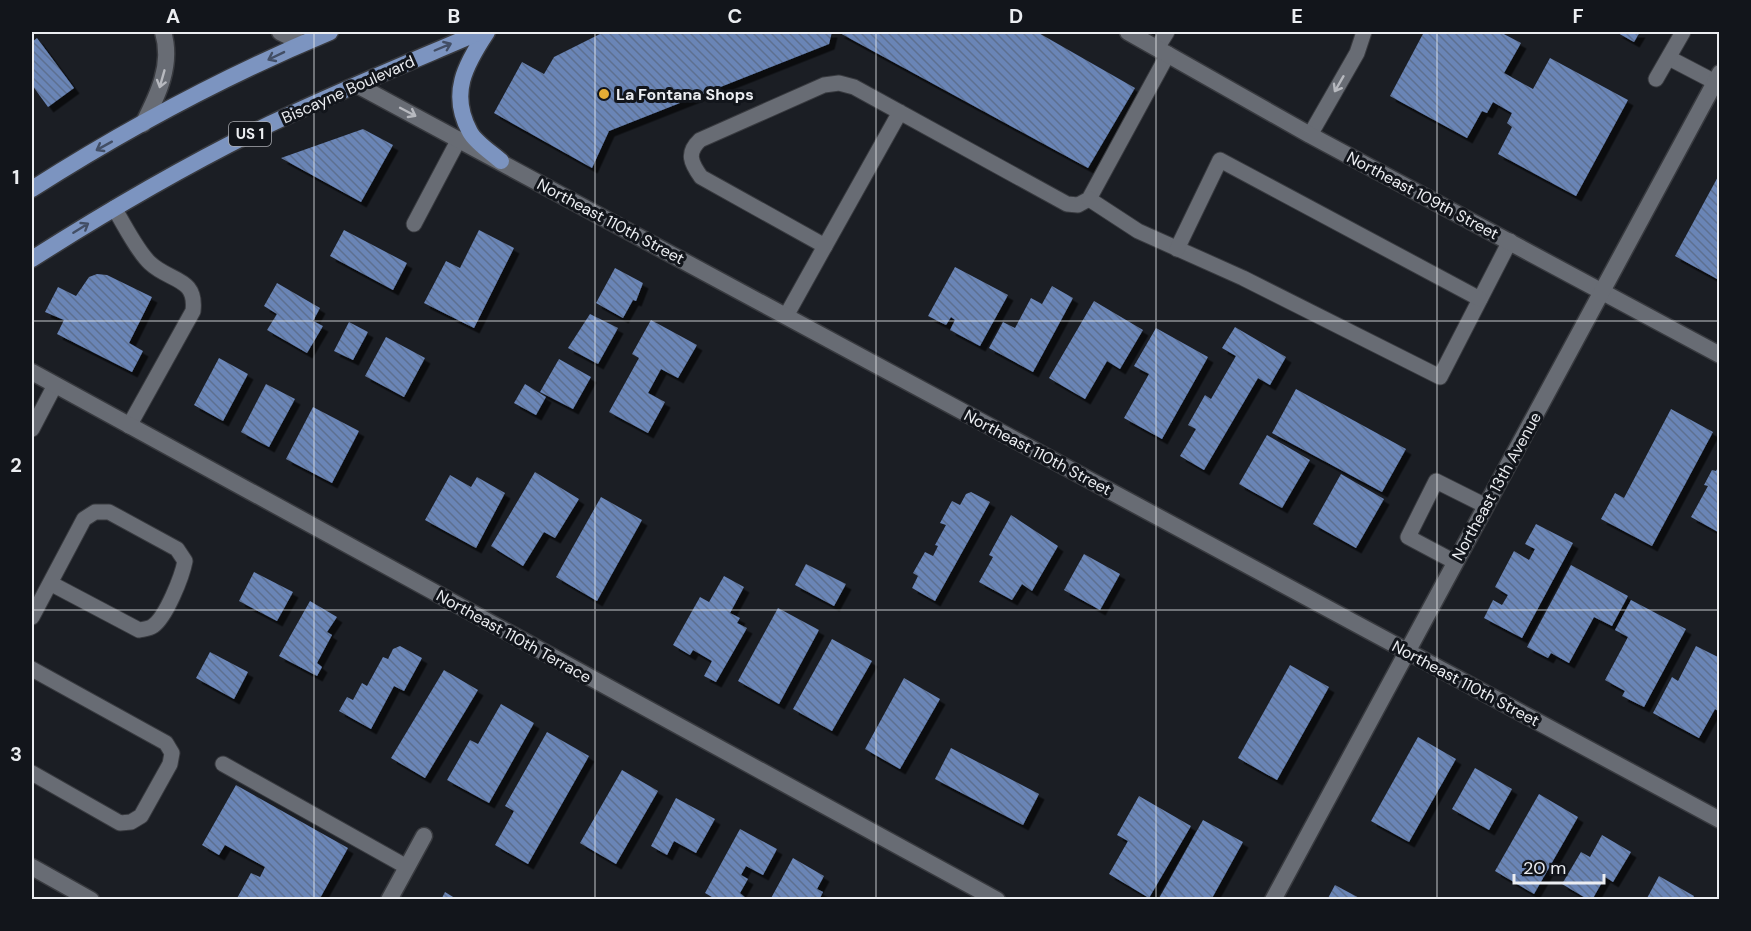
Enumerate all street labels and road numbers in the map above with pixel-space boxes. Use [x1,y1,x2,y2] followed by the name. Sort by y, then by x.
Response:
[278,51,418,128] street label: Biscayne Boulevard
[229,122,271,146] road number: US 1
[1343,147,1502,244] street label: Northeast 109th Street
[533,174,688,269] street label: Northeast 110th Street
[960,405,1115,500] street label: Northeast 110th Street
[1447,408,1546,564] street label: Northeast 13th Avenue
[433,585,595,688] street label: Northeast 110th Terrace
[1388,636,1543,731] street label: Northeast 110th Street

